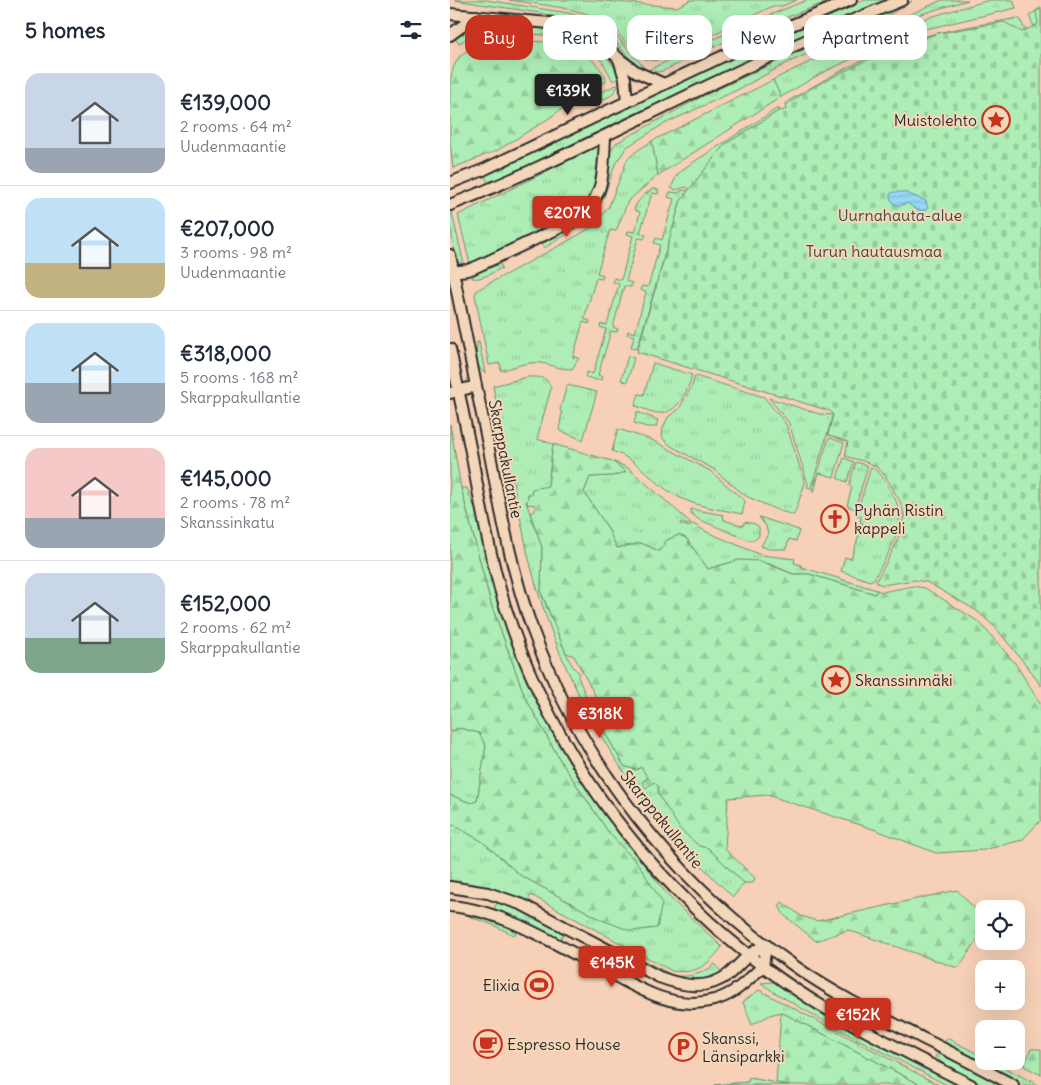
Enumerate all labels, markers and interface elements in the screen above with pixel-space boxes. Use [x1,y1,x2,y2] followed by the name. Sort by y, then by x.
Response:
[465,15,533,60] chip: Buy
[543,15,617,60] chip: Rent
[627,15,712,60] chip: Filters
[722,15,794,60] chip: New
[804,15,927,60] chip: Apartment
[397,16,425,44] icon: filters
[25,17,105,44] text: 5 homes
[533,74,603,116] pin: €139K
[546,80,590,100] text: €139K
[180,89,271,116] text: €139,000
[65,93,125,153] icon: home
[981,105,1011,135] place icon: Muistolehto
[894,110,977,130] place label: Muistolehto
[180,116,292,136] text: 2 rooms · 64 m²
[180,136,286,156] text: Uudenmaantie
[532,196,602,238] pin: €207K
[543,202,591,222] text: €207K
[838,205,962,225] park label: Uurnahauta-alue
[180,215,275,242] text: €207,000
[65,218,125,278] icon: home
[806,241,942,261] park label: Turun hautausmaa
[180,242,292,262] text: 3 rooms · 98 m²
[180,262,286,282] text: Uudenmaantie
[180,340,272,367] text: €318,000
[65,343,125,403] icon: home
[180,367,298,387] text: 5 rooms · 168 m²
[180,387,301,407] text: Skarppakullantie
[485,398,527,520] street label: Skarppakullantie
[180,465,272,492] text: €145,000
[65,468,125,528] icon: home
[180,492,290,512] text: 2 rooms · 78 m²
[854,500,943,538] place label: Pyhän Ristin kappeli
[820,504,850,534] church icon: Pyhän Ristin kappeli
[180,512,275,532] text: Skanssinkatu
[180,590,271,617] text: €152,000
[65,593,125,653] icon: home
[180,617,291,637] text: 2 rooms · 62 m²
[180,637,301,657] text: Skarppakullantie
[821,665,851,695] place icon: Skanssinmäki
[855,670,953,690] place label: Skanssinmäki
[565,696,635,739] pin: €318K
[578,703,622,723] text: €318K
[616,766,708,872] street label: Skarppakullantie
[975,900,1025,1070] map controls
[975,900,1025,950] button: locate
[577,946,647,988] pin: €145K
[590,952,634,972] text: €145K
[975,960,1025,1010] button: +
[524,970,554,1000] sports icon: Elixia
[483,975,520,995] place label: Elixia
[823,998,893,1040] pin: €152K
[836,1004,880,1024] text: €152K
[975,1020,1025,1070] button: −
[702,1028,785,1066] place label: Skanssi, Länsiparkki
[473,1029,503,1059] cafe icon: Espresso House
[668,1032,698,1062] parking icon: Skanssi, Länsiparkki
[507,1034,621,1054] place label: Espresso House

